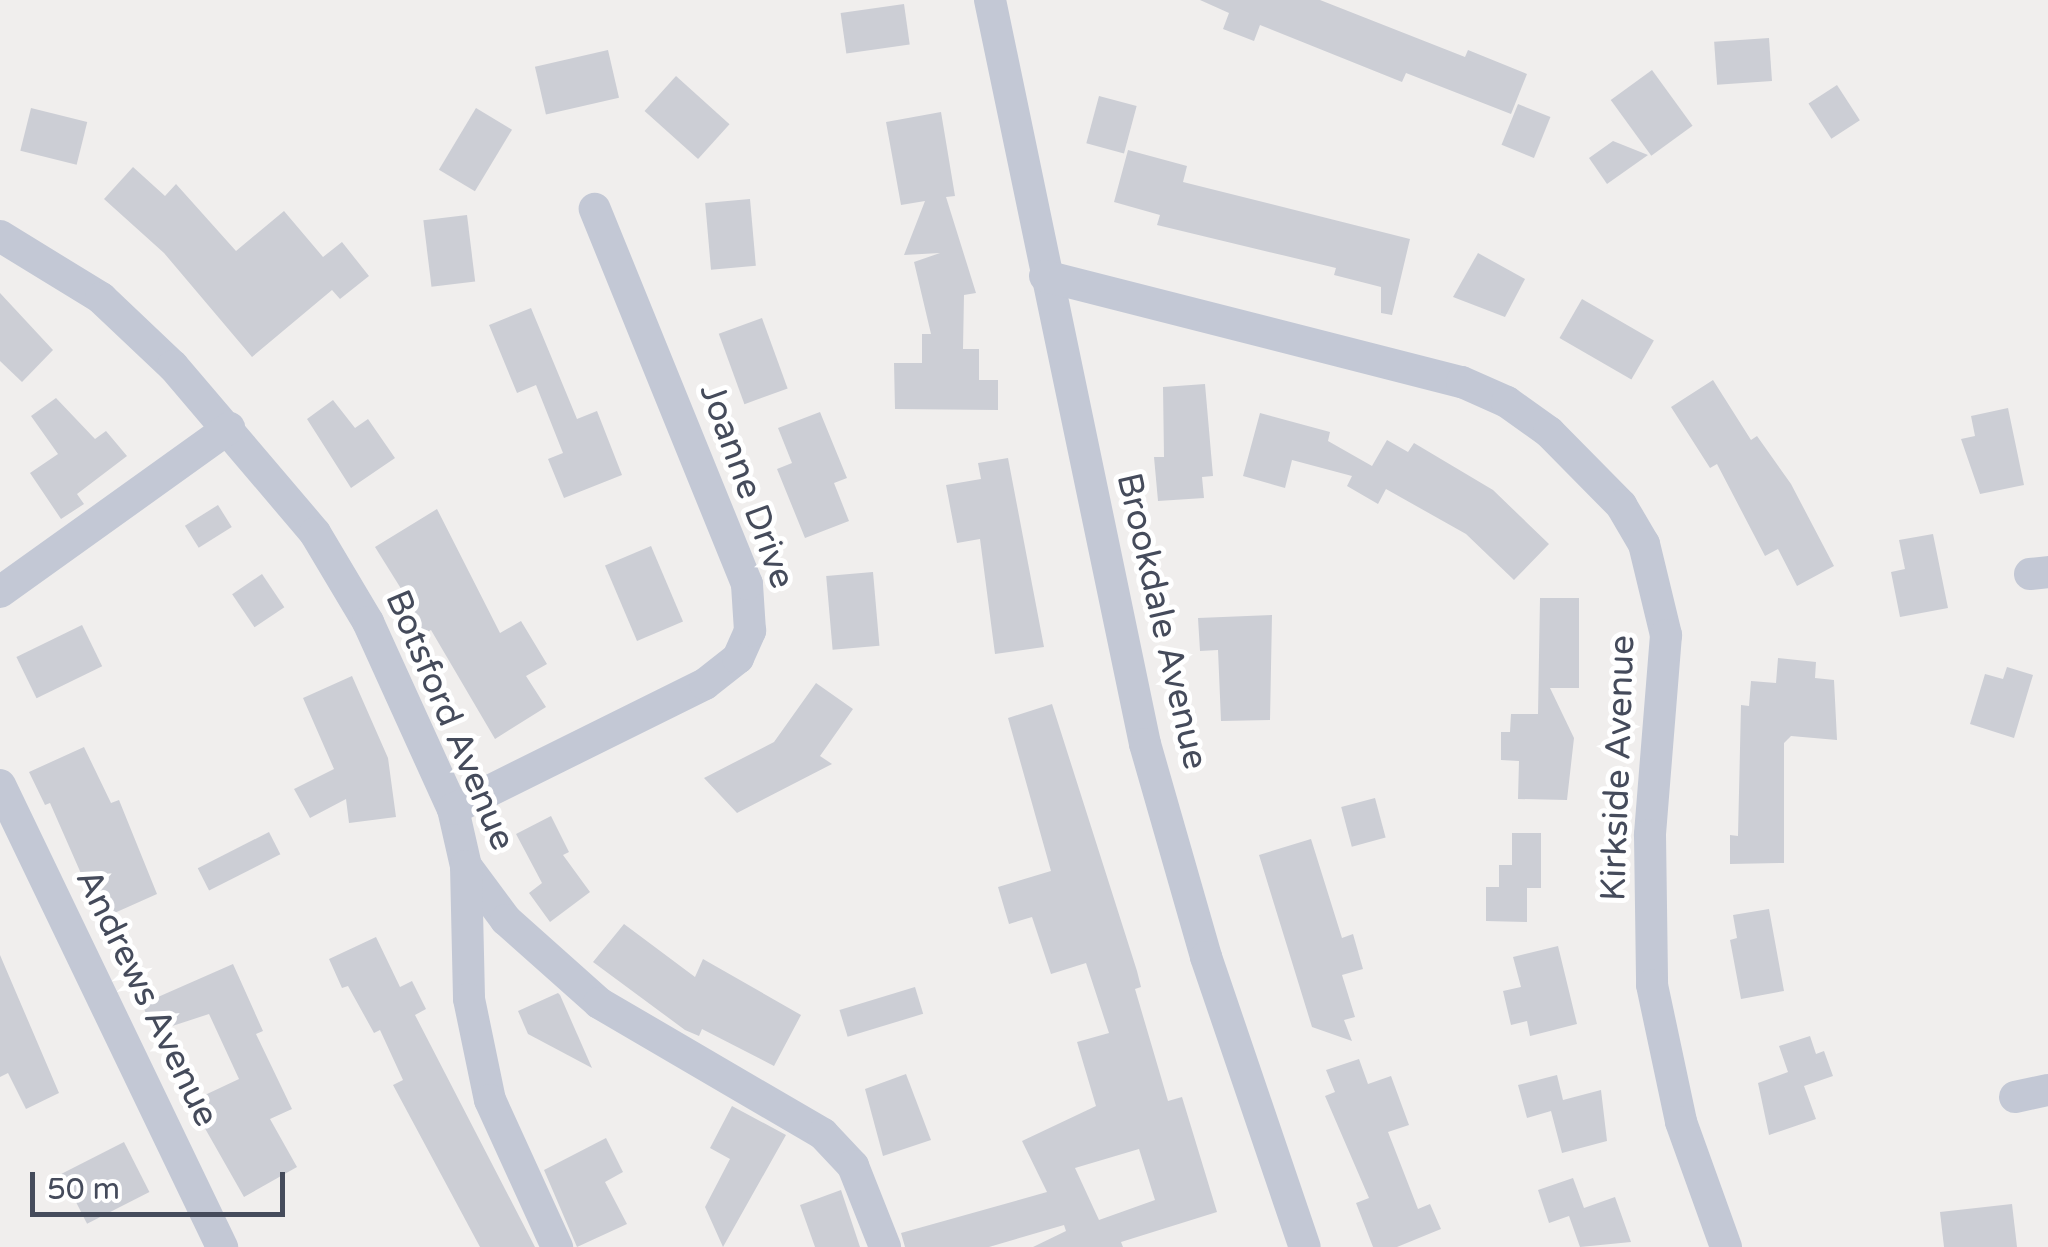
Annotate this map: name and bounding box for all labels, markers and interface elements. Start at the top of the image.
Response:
street label: Joanne Drive [690,378,804,594]
street label: Brookdale Avenue [1107,469,1217,773]
street label: Botsford Avenue [376,584,524,856]
street label: Kirkside Avenue [1592,634,1644,902]
street label: Andrews Avenue [67,863,227,1133]
scale bar [35,1152,290,1214]
text: 50 m [47,1171,120,1208]

